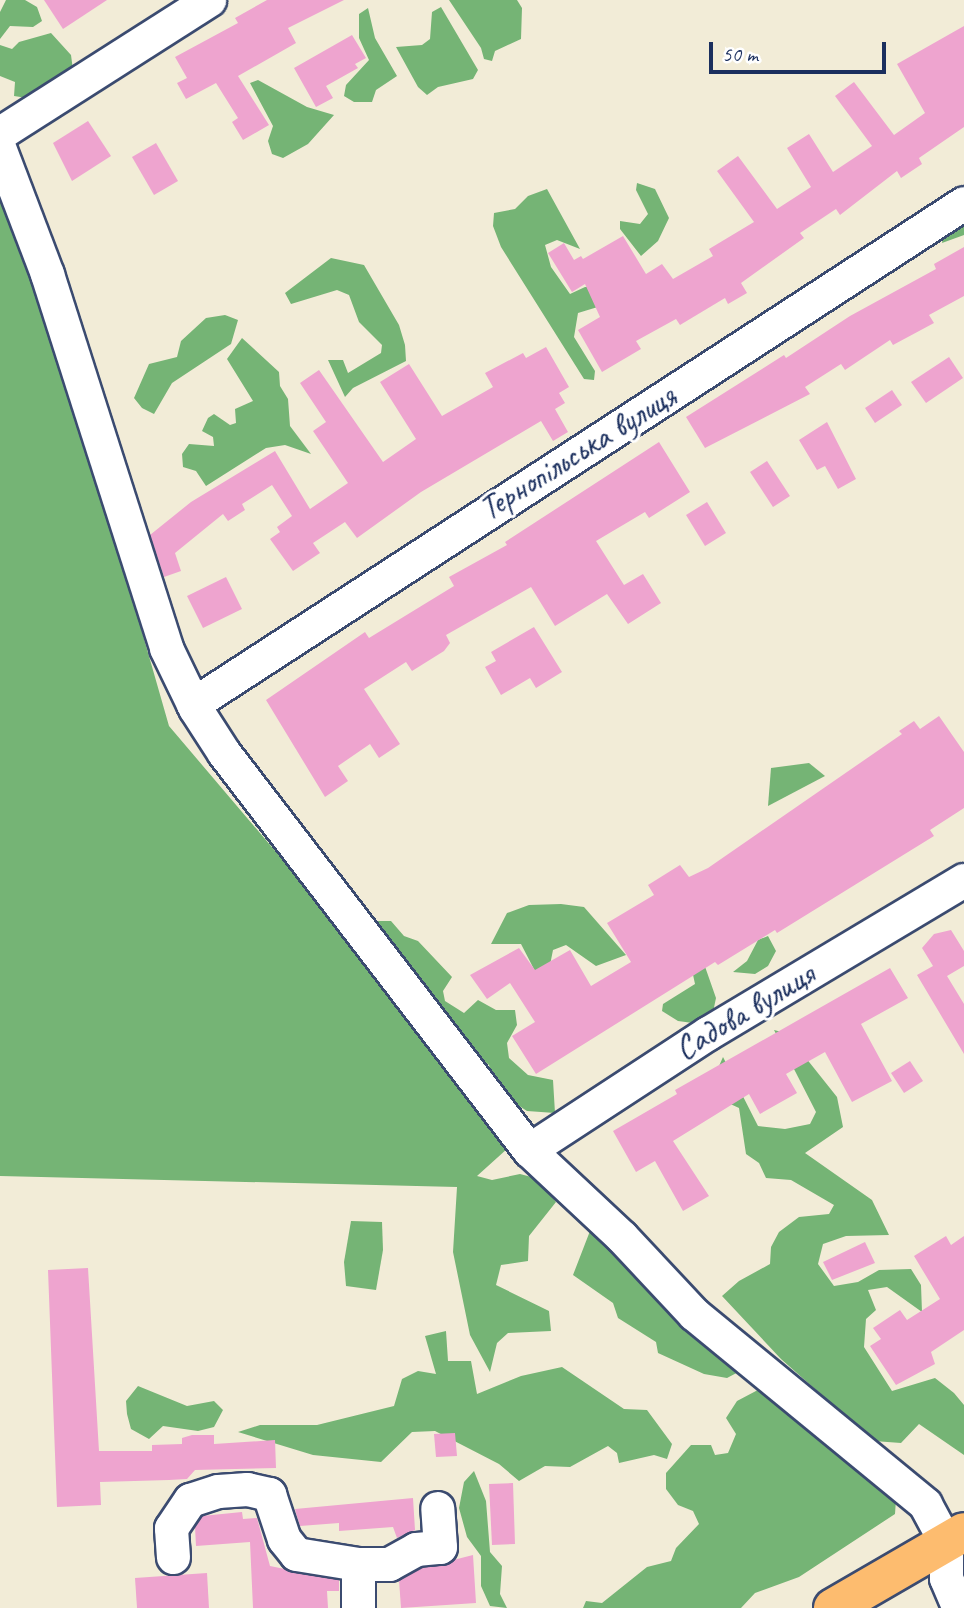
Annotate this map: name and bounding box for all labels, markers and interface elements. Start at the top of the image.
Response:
scale bar [712,28,889,72]
text: 50 m [722,41,758,67]
street label: Тернопільська вулиця [472,377,684,529]
street label: Садова вулиця [669,955,821,1069]

